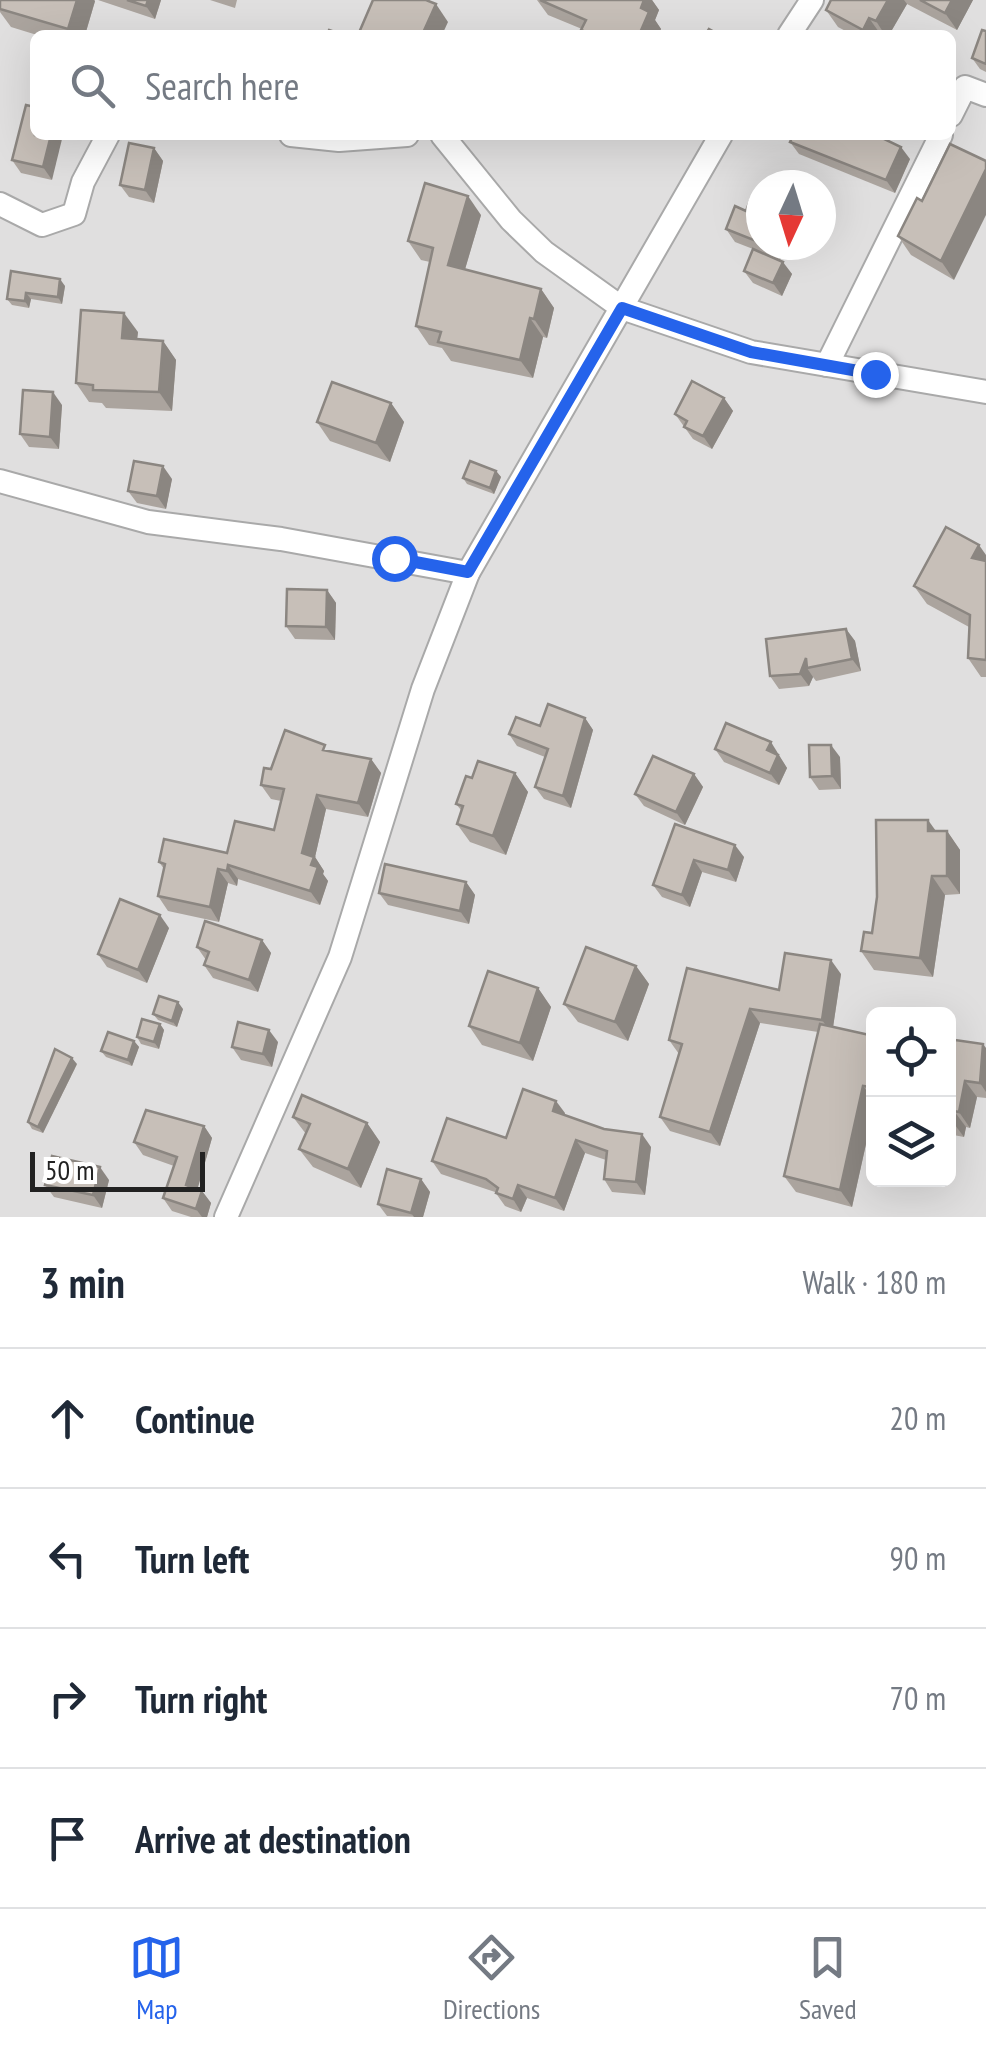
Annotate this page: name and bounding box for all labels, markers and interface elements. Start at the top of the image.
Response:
search box [30,30,956,140]
icon: search [65,58,120,113]
text: Search here [145,61,299,110]
north arrow [746,170,836,260]
route end [853,352,899,398]
route start [372,536,418,582]
map controls [866,1007,956,1187]
button: locate [866,1007,956,1097]
button: layers [866,1097,956,1187]
scale bar [30,1147,205,1192]
text: 50 m [45,1151,94,1188]
text: 3 min [40,1255,125,1310]
text: Walk · 180 m [802,1261,946,1303]
icon: ahead [40,1391,95,1446]
text: Continue [135,1394,255,1443]
text: 20 m [890,1397,946,1439]
icon: left [40,1531,95,1586]
text: Turn left [135,1534,249,1583]
text: 90 m [890,1537,946,1579]
icon: right [40,1671,95,1726]
text: Turn right [135,1674,267,1723]
text: 70 m [890,1677,946,1719]
icon: arrive [40,1811,95,1866]
text: Arrive at destination [135,1814,411,1863]
tab: Map [129,1930,184,2027]
tab: Directions [443,1930,540,2027]
tab: Saved [799,1930,857,2027]

